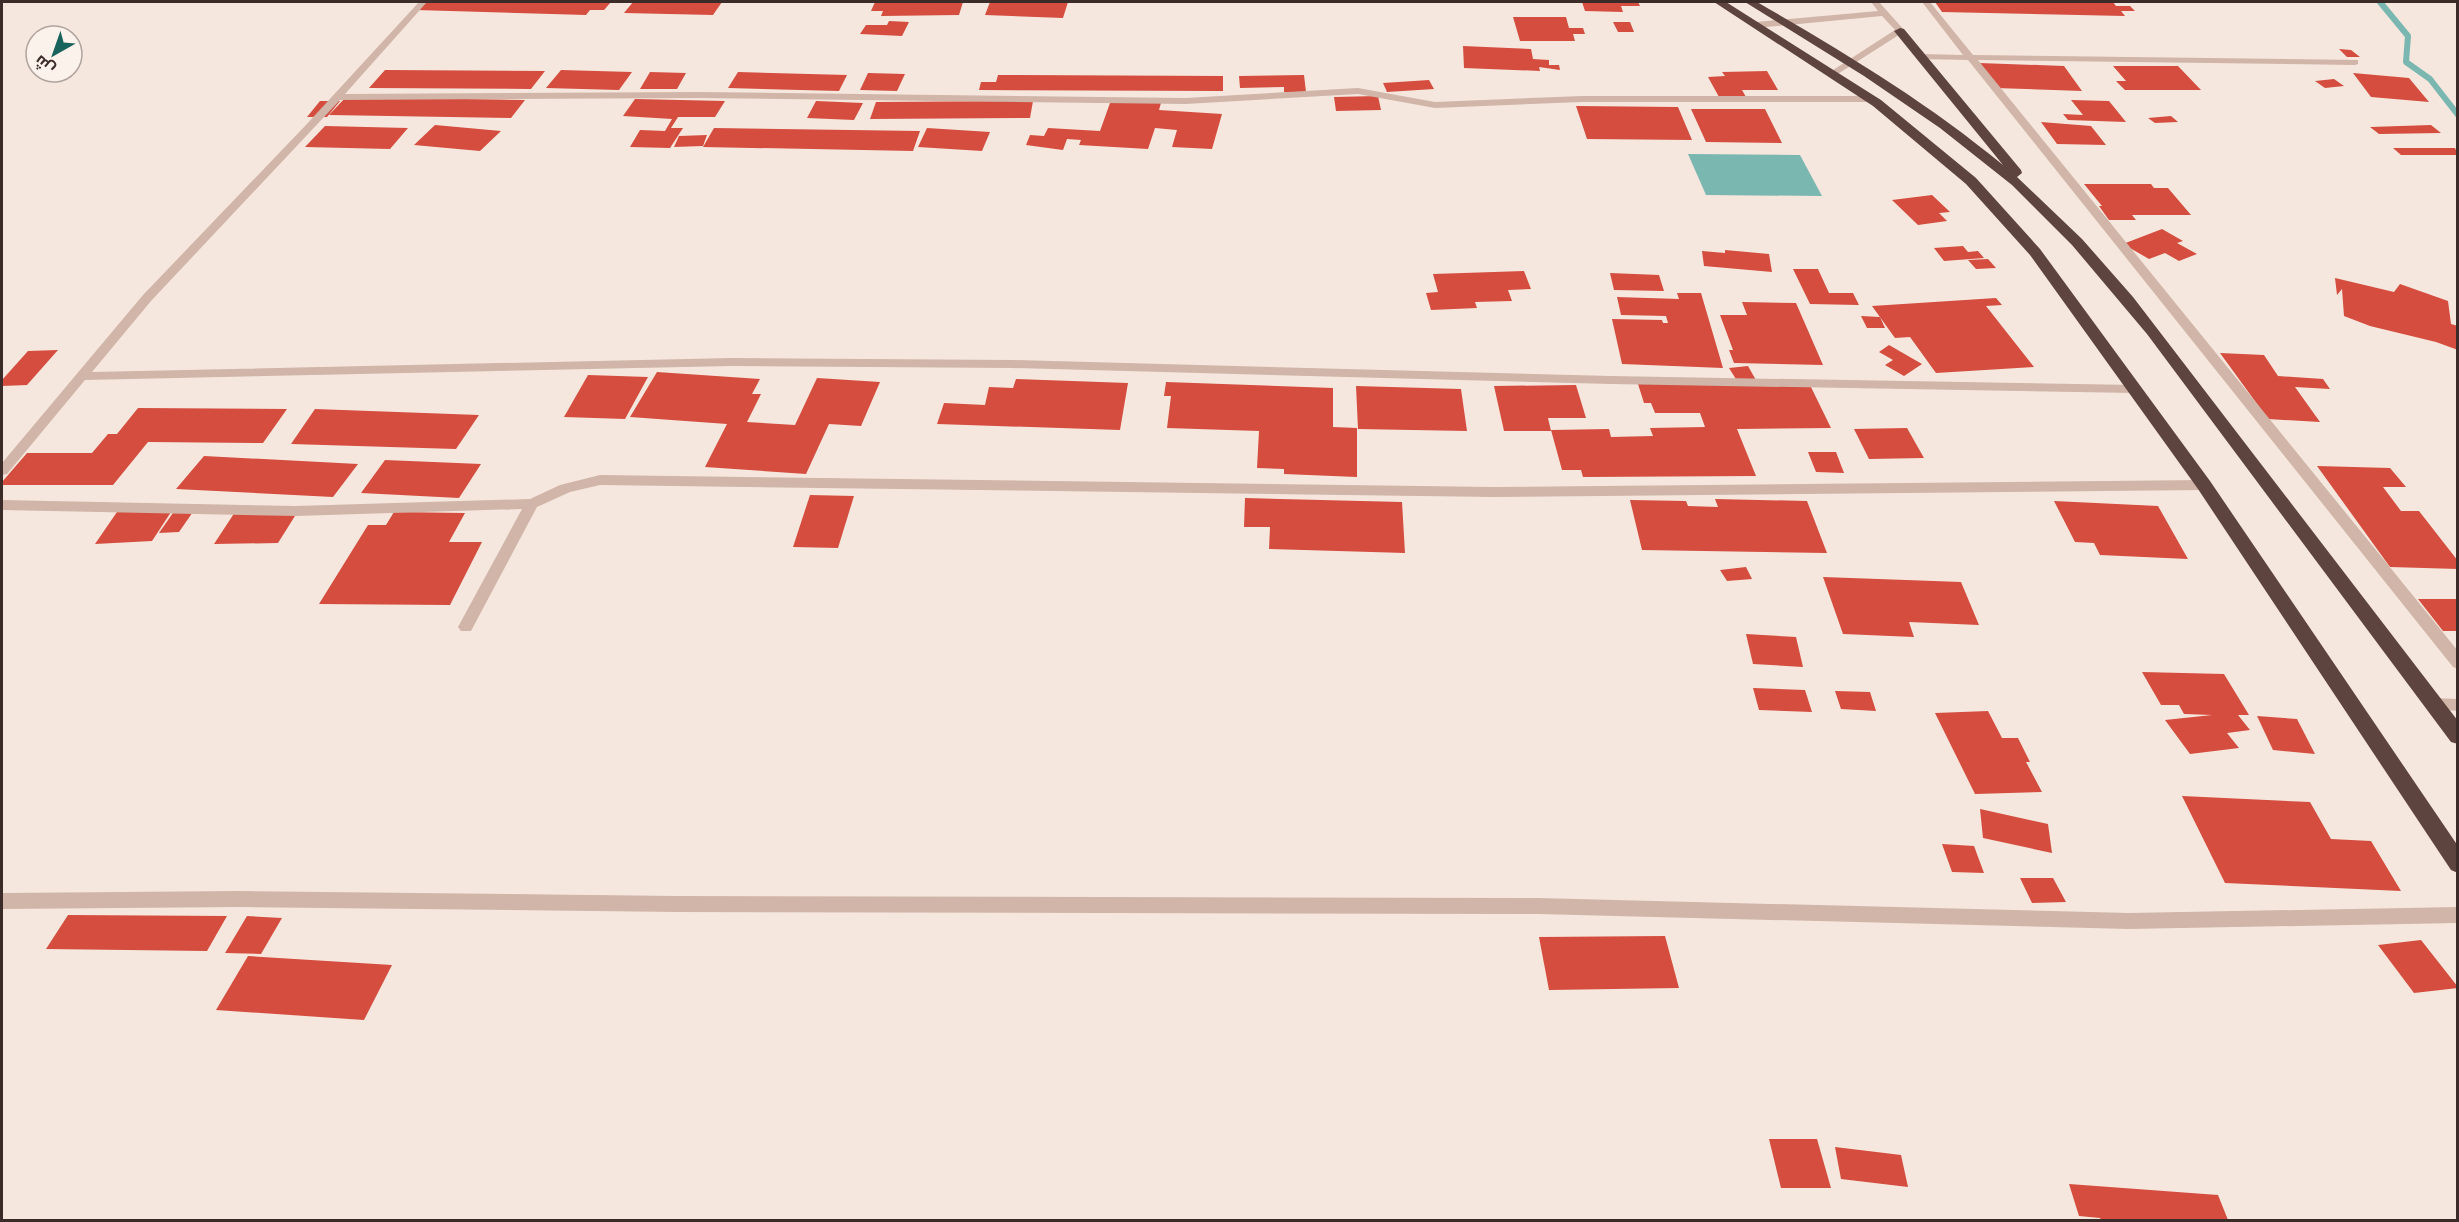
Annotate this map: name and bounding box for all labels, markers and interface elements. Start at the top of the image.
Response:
north arrow [24,24,84,84]
text: ش [31,51,59,79]

